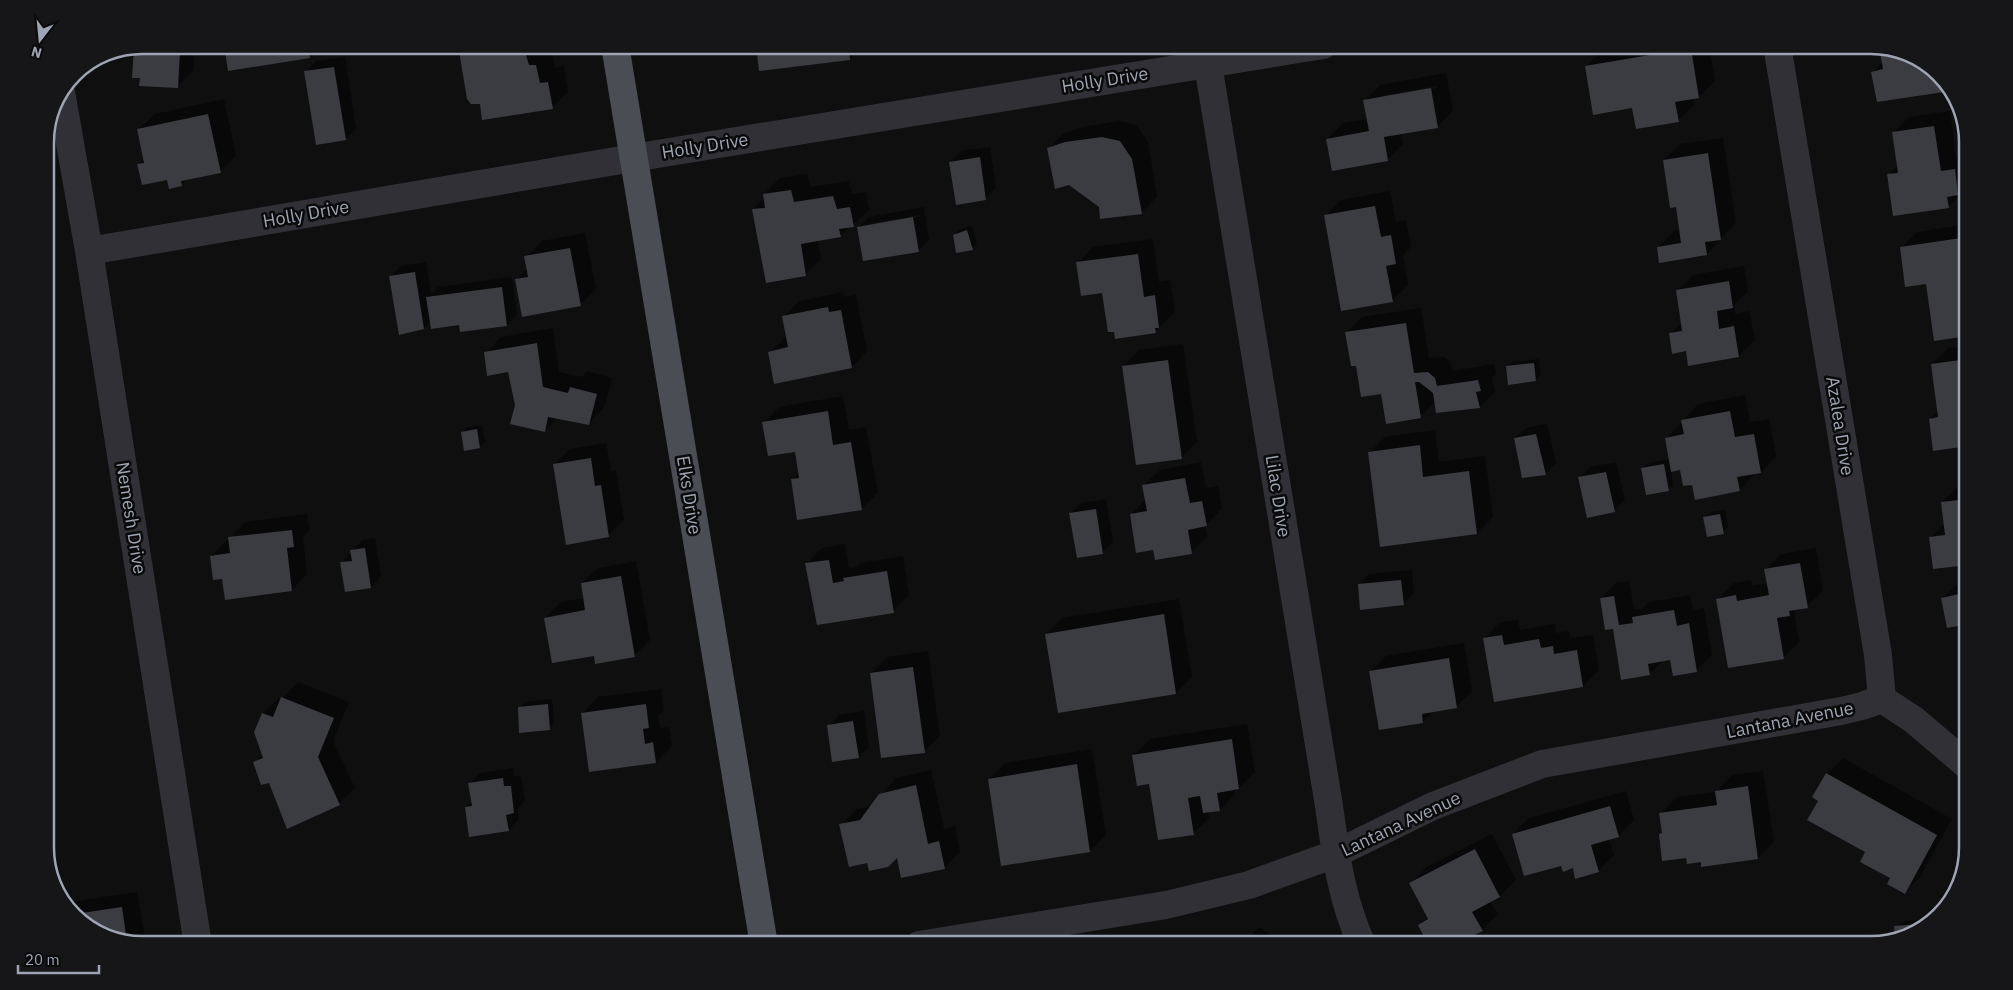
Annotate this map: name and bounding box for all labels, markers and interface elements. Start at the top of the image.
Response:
north arrow [15,15,65,65]
text: N [29,42,44,63]
street label: Holly Drive [1060,61,1150,98]
street label: Holly Drive [660,127,750,164]
street label: Holly Drive [261,195,351,232]
street label: Azalea Drive [1821,375,1860,477]
street label: Lilac Drive [1261,453,1296,539]
street label: Elks Drive [672,454,707,536]
street label: Nemesh Drive [111,460,152,576]
street label: Lantana Avenue [1724,696,1856,743]
street label: Lantana Avenue [1337,786,1464,861]
scale bar [18,942,99,974]
text: 20 m [25,950,60,969]

